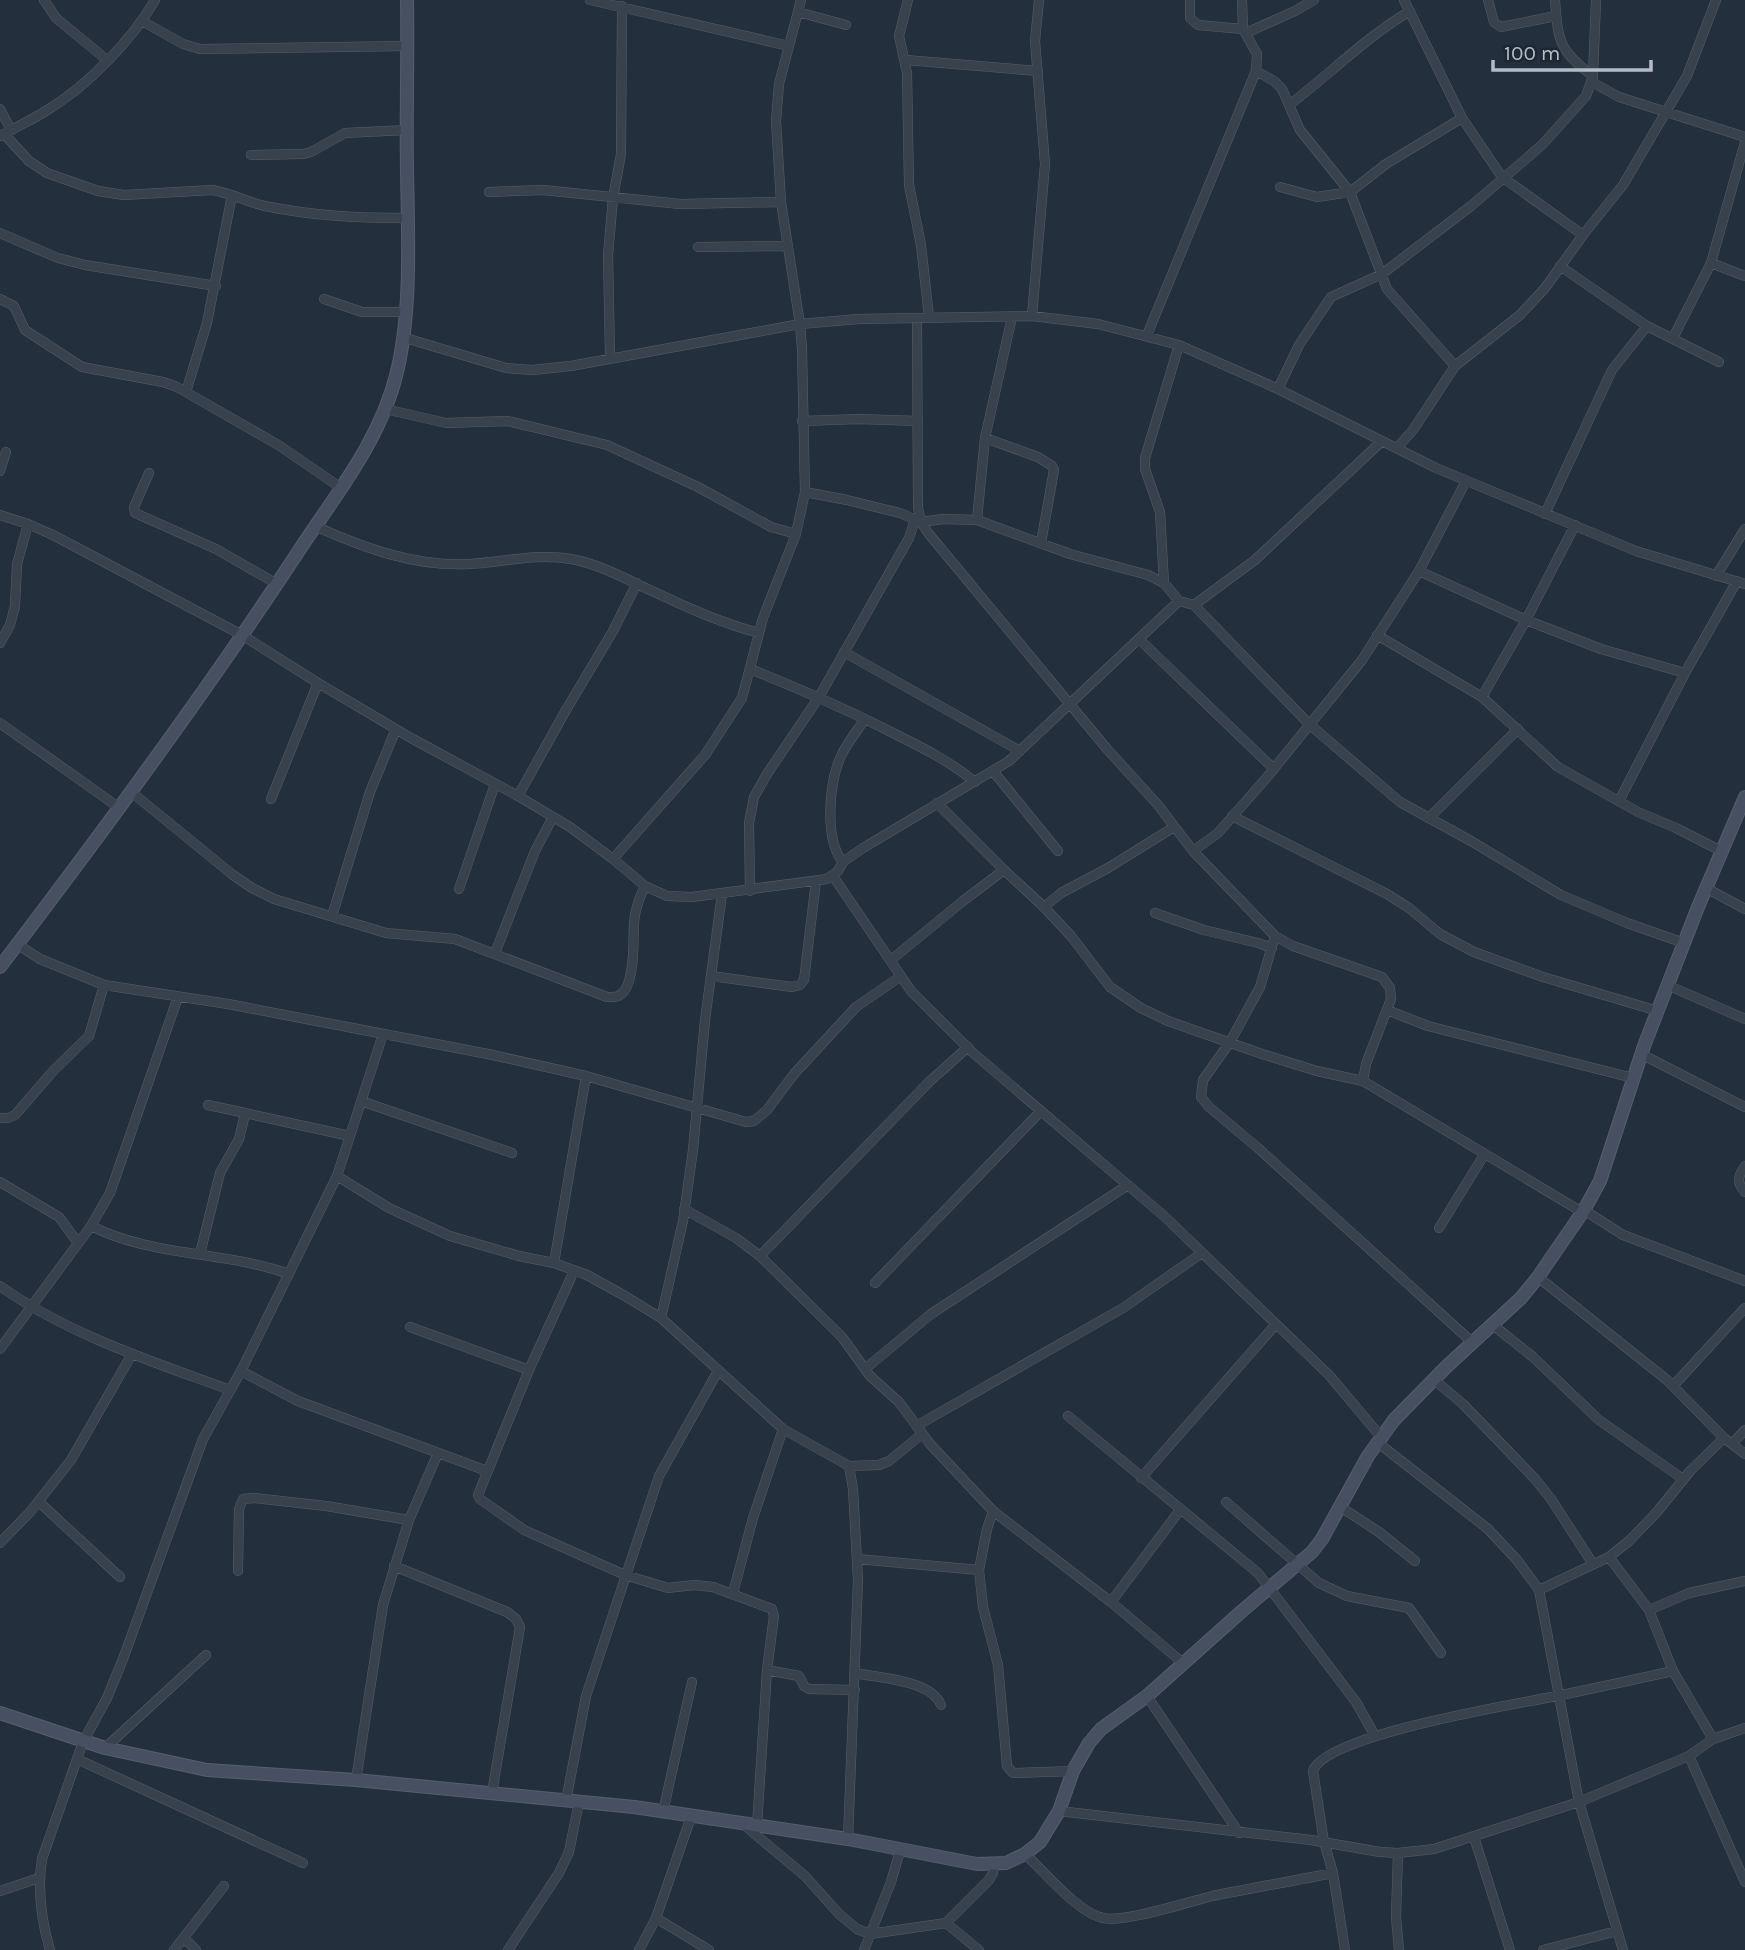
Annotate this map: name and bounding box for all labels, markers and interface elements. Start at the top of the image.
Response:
scale bar [1493,28,1650,72]
text: 100 m [1504,41,1561,65]

